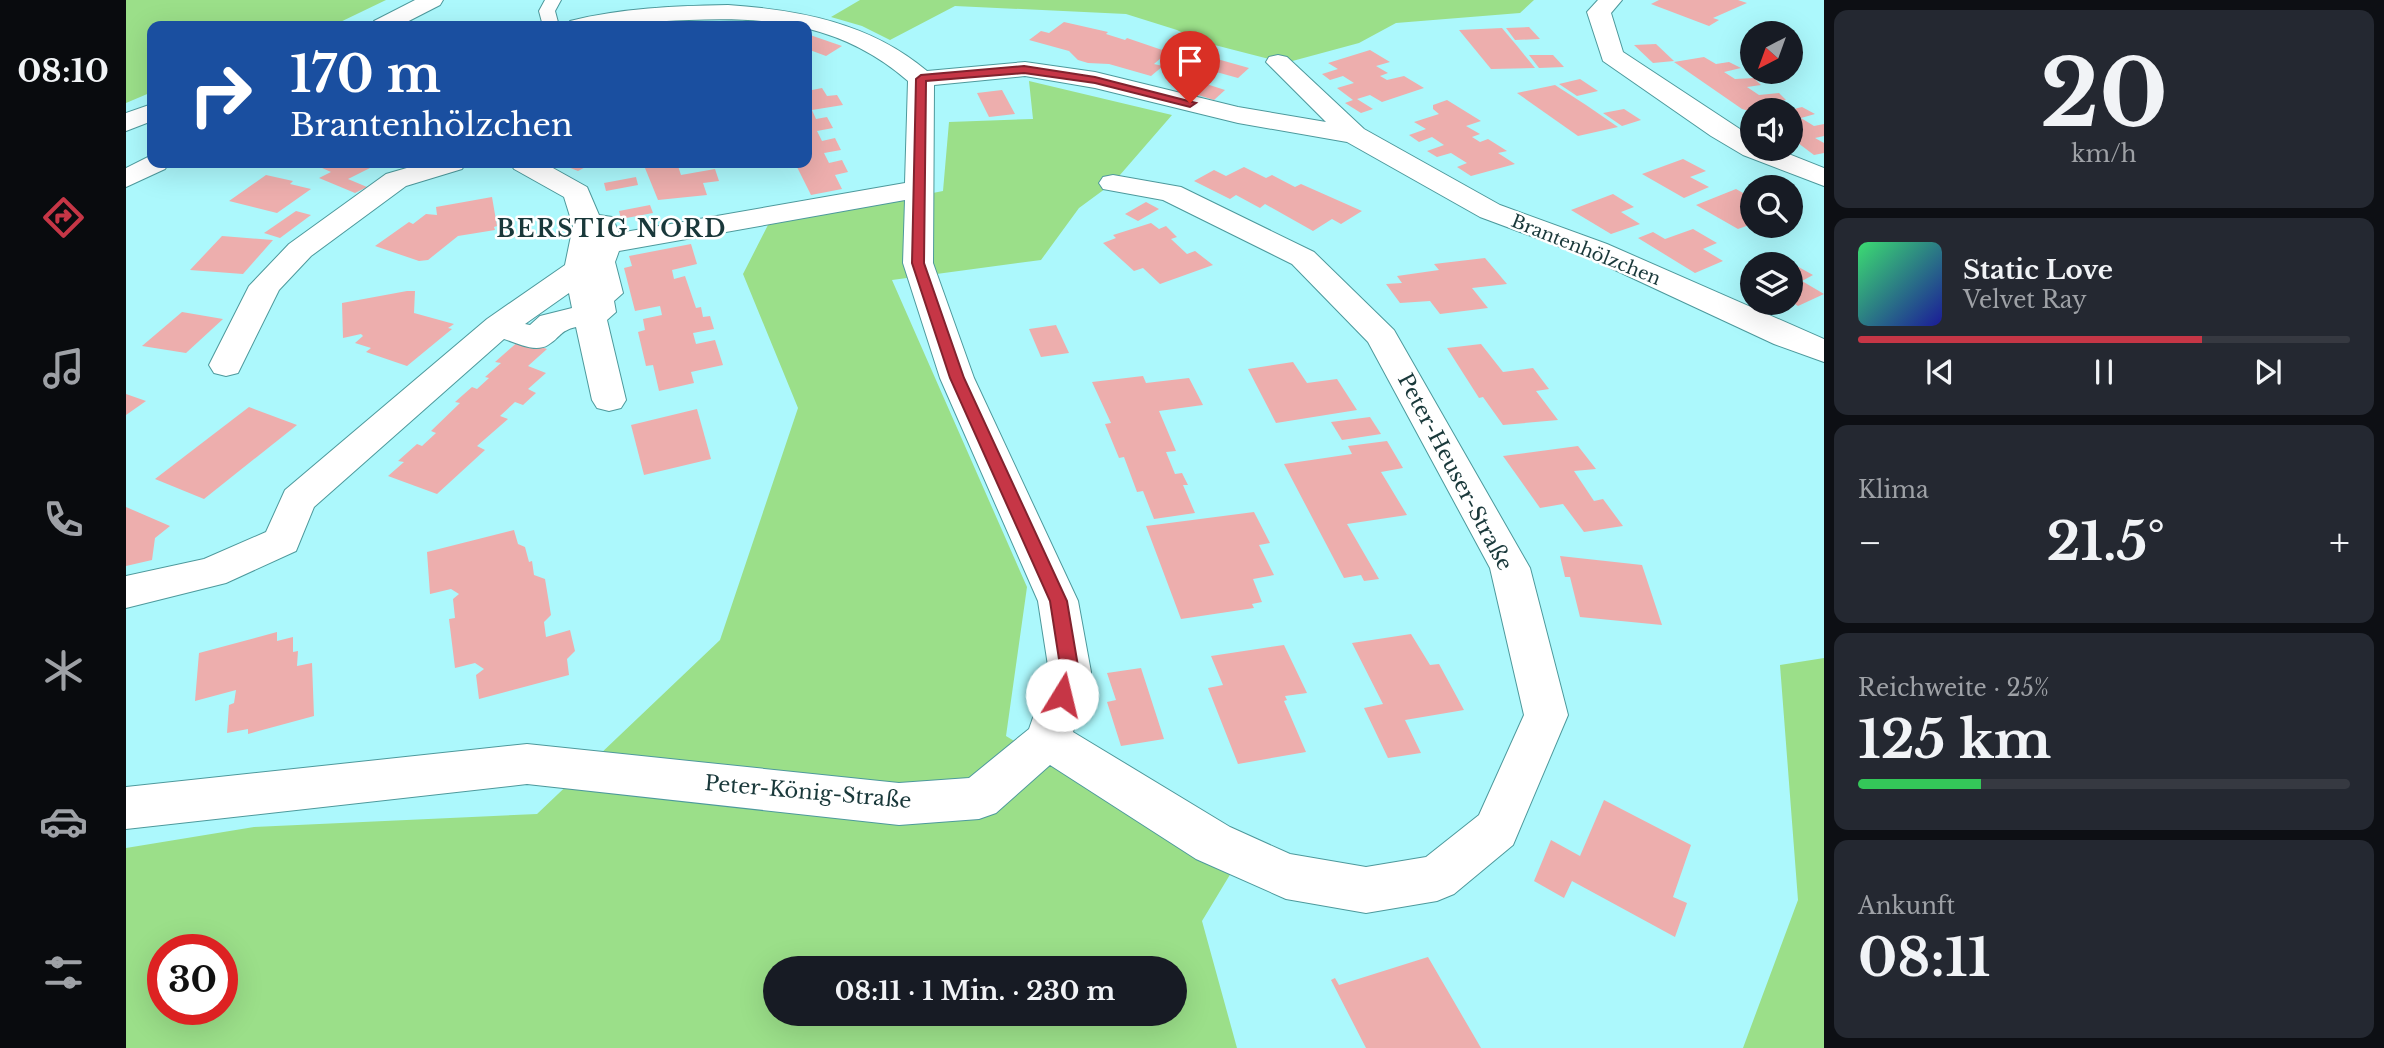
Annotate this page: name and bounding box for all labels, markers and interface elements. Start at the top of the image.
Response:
north arrow [1740,21,1802,84]
map controls [1740,21,1803,315]
pin [1160,31,1220,103]
text: 20 [2040,38,2168,151]
icon: arrive [1171,42,1209,80]
text: 170 m [290,44,441,105]
icon: right [175,49,266,140]
text: 08:10 [17,51,109,91]
button: sound [1740,98,1803,161]
text: Brantenhölzchen [290,105,573,145]
text: km/h [2071,140,2137,168]
button: search [1740,175,1803,238]
icon: directions [39,193,88,242]
street label: Brantenhölzchen [1508,210,1664,290]
district label: BERSTIG NORD [497,215,727,243]
button: layers [1740,252,1803,315]
text: Static Love [1963,254,2113,286]
text: Velvet Ray [1963,286,2087,314]
icon: music [39,344,88,393]
icon: previous [1921,353,1959,391]
icon: pause [2085,353,2123,391]
icon: next [2249,353,2287,391]
street label: Peter-Heuser-Straße [1392,369,1518,575]
text: Klima [1858,476,1929,504]
icon: phone [39,495,88,544]
text: 21.5° [2046,510,2165,574]
text: − [1858,519,1882,566]
text: + [2329,519,2350,566]
icon: climate [39,646,88,695]
position arrow [1025,658,1099,732]
text: Reichweite · 25% [1858,674,2049,702]
text: 125 km [1858,708,2051,772]
street label: Peter-König-Straße [704,770,912,814]
icon: car [39,797,88,846]
text: Ankunft [1858,892,1955,920]
text: 08:11 [1858,926,1990,990]
speed limit sign: 30 [147,934,238,1025]
icon: filters [39,948,88,997]
text: 08:11 · 1 Min. · 230 m [835,975,1115,1007]

